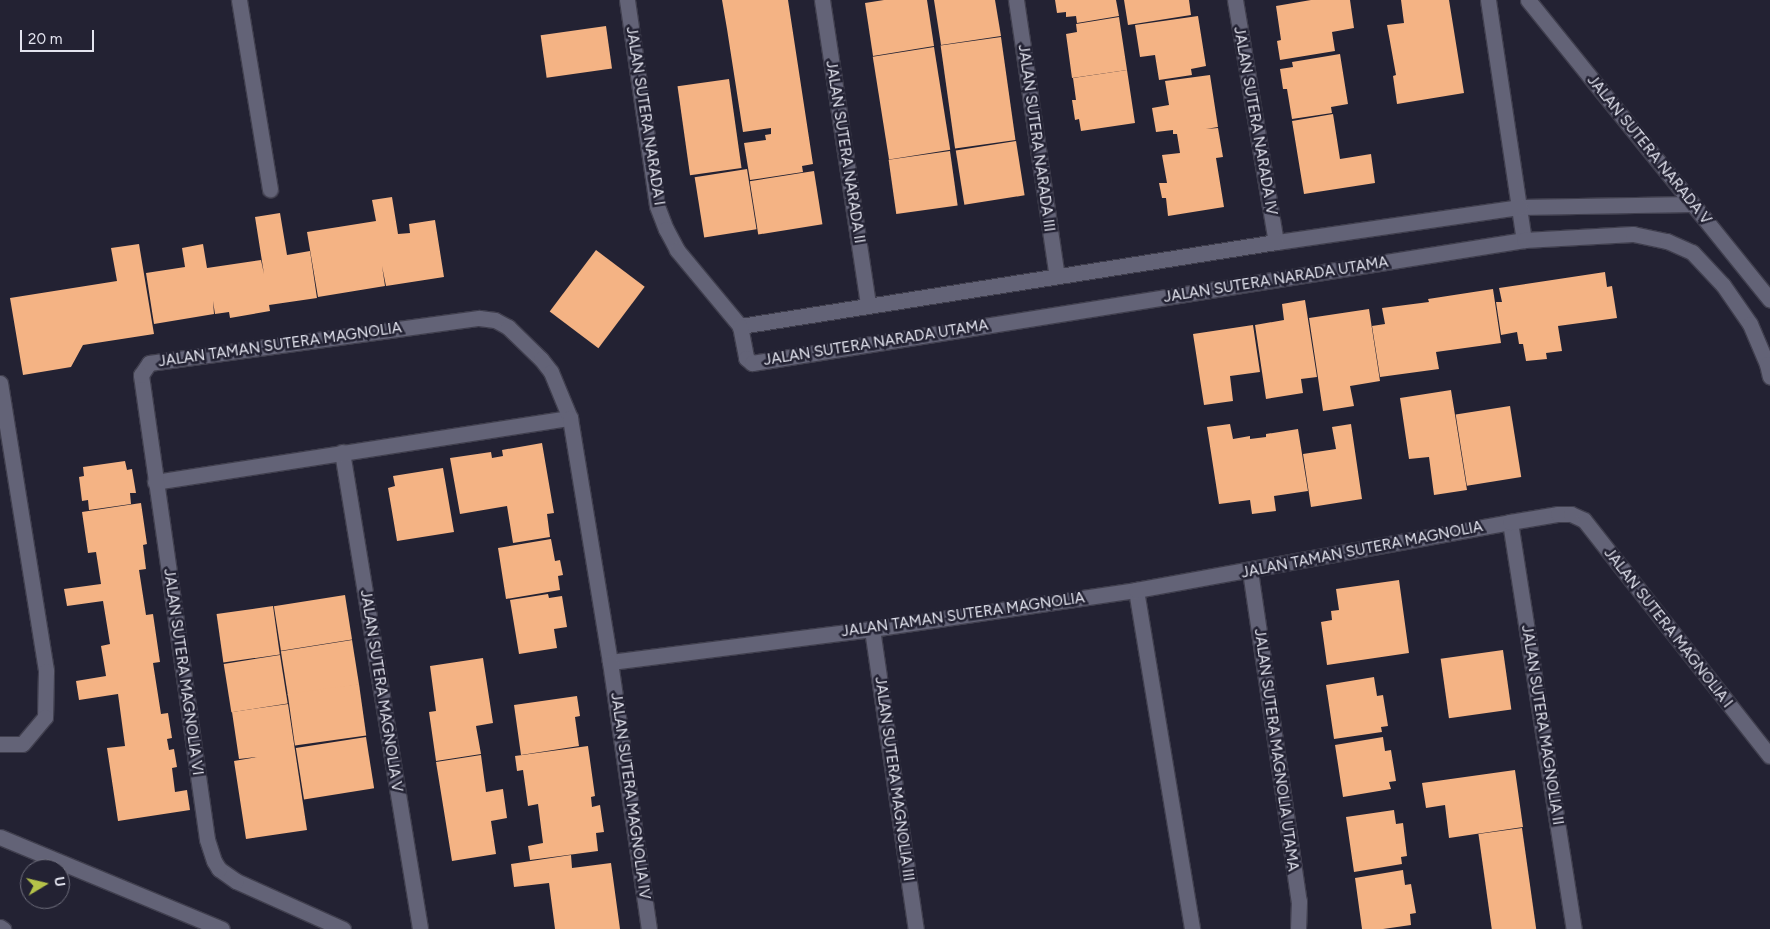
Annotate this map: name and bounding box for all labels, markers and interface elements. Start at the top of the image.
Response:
scale bar [22,20,96,52]
street label: JALAN SUTERA NARADA I [622,25,668,207]
street label: JALAN SUTERA NARADA IV [1230,25,1280,217]
text: 20 m [28,30,62,48]
street label: JALAN SUTERA NARADA III [1014,43,1058,233]
street label: JALAN SUTERA NARADA II [822,59,868,245]
street label: JALAN SUTERA NARADA V [1583,72,1715,228]
street label: JALAN SUTERA NARADA UTAMA [1162,253,1390,307]
street label: JALAN SUTERA NARADA UTAMA [762,316,990,370]
street label: JALAN TAMAN SUTERA MAGNOLIA [157,319,403,371]
street label: JALAN TAMAN SUTERA MAGNOLIA [1240,518,1484,582]
street label: JALAN SUTERA MAGNOLIA I [1600,544,1736,712]
street label: JALAN SUTERA MAGNOLIA VI [160,567,206,777]
street label: JALAN SUTERA MAGNOLIA V [356,589,406,793]
street label: JALAN TAMAN SUTERA MAGNOLIA [840,589,1086,641]
street label: JALAN SUTERA MAGNOLIA II [1517,624,1567,826]
street label: JALAN SUTERA MAGNOLIA UTAMA [1250,628,1302,872]
street label: JALAN SUTERA MAGNOLIA III [871,676,917,882]
street label: JALAN SUTERA MAGNOLIA IV [607,691,653,901]
north arrow [20,859,70,909]
text: U [50,876,68,888]

